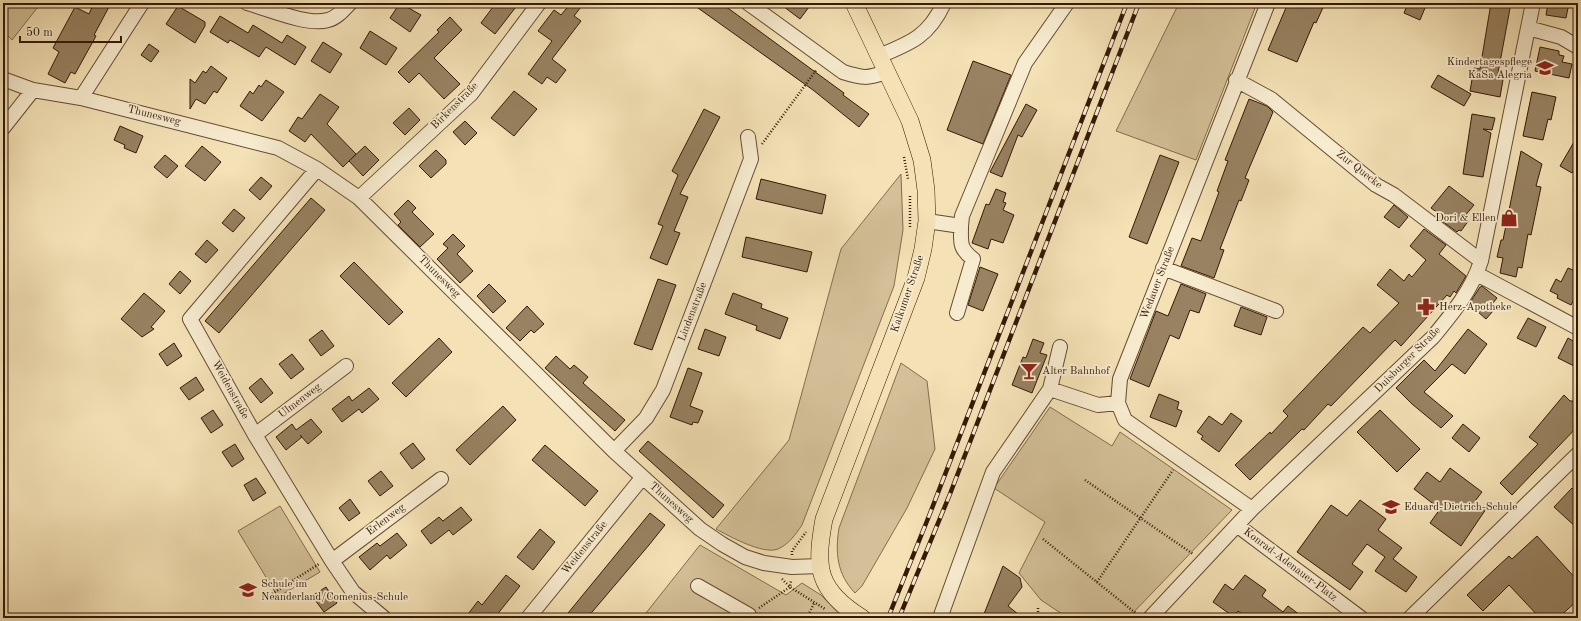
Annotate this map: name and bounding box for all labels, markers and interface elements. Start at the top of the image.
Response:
scale bar [20,18,121,44]
text: 50 m [26,26,53,39]
place label: Kindertagespflege KaSa Alegria [1447,57,1533,81]
school or university icon: Kindertagespflege KaSa Alegria [1535,58,1555,78]
street label: Birkenstraße [429,80,481,132]
street label: Thunesweg [126,104,182,128]
street label: Zur Quecke [1334,149,1384,191]
shop icon: Dori & Ellen [1499,208,1519,228]
place label: Dori & Ellen [1435,213,1496,224]
street label: Wedauer Straße [1139,245,1177,321]
street label: Thunesweg [416,254,462,300]
street label: Kalkumer Straße [890,254,926,334]
street label: Lindenstraße [677,281,709,343]
pharmacy icon: Herz-Apotheke [1416,297,1436,317]
place label: Herz-Apotheke [1439,302,1511,313]
street label: Duisburger Straße [1373,325,1443,395]
street label: Weidenstraße [209,359,251,421]
bar icon: Alter Bahnhof [1019,361,1039,381]
place label: Alter Bahnhof [1042,366,1110,377]
street label: Ulmenweg [277,381,323,421]
street label: Thunesweg [647,481,695,525]
school or university icon: Eduard-Dietrich-Schule [1381,497,1401,517]
street label: Erlenweg [365,502,407,538]
place label: Eduard-Dietrich-Schule [1404,502,1517,513]
street label: Weidenstraße [560,519,610,577]
street label: Konrad-Adenauer-Platz [1241,526,1339,604]
place label: Schule im Neanderland/Comenius-Schule [261,579,408,603]
school or university icon: Schule im Neanderland/Comenius-Schule [238,580,258,600]

